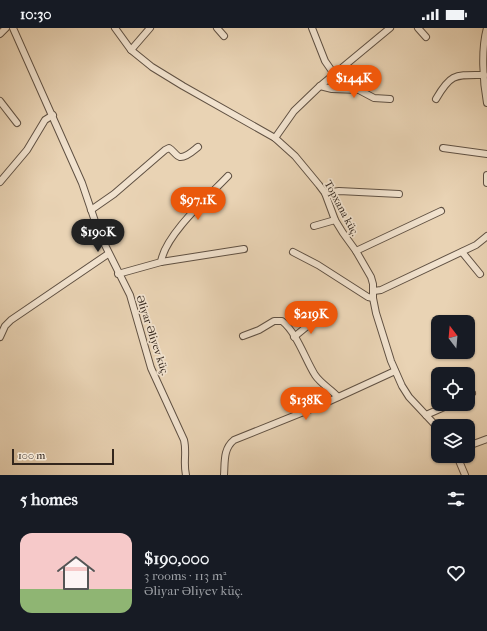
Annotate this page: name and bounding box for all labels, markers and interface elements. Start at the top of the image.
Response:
text: 10:30 [20,5,52,23]
pin: $144K [326,65,382,99]
text: $144K [336,70,372,85]
street label: Topxana küç. [321,178,362,238]
pin: $97.1K [165,187,231,221]
text: $97.1K [180,192,216,207]
pin: $190K [70,219,126,253]
text: $190K [80,224,116,239]
street label: Əliyar Əliyev küç. [133,293,172,377]
pin: $219K [283,301,339,335]
text: $219K [294,306,328,321]
north arrow [431,315,475,359]
map controls [431,315,475,463]
button: locate [431,367,475,411]
pin: $138K [278,387,334,421]
text: $138K [289,392,323,407]
button: layers [431,419,475,463]
scale bar [12,447,114,466]
text: 100 m [18,449,46,462]
icon: filters [445,488,467,510]
text: 5 homes [20,489,78,509]
text: $190,000 [144,548,209,568]
icon: home [52,549,100,597]
icon: heart [445,562,467,584]
text: 3 rooms · 113 m² [144,568,226,583]
text: Əliyar Əliyev küç. [144,583,243,598]

